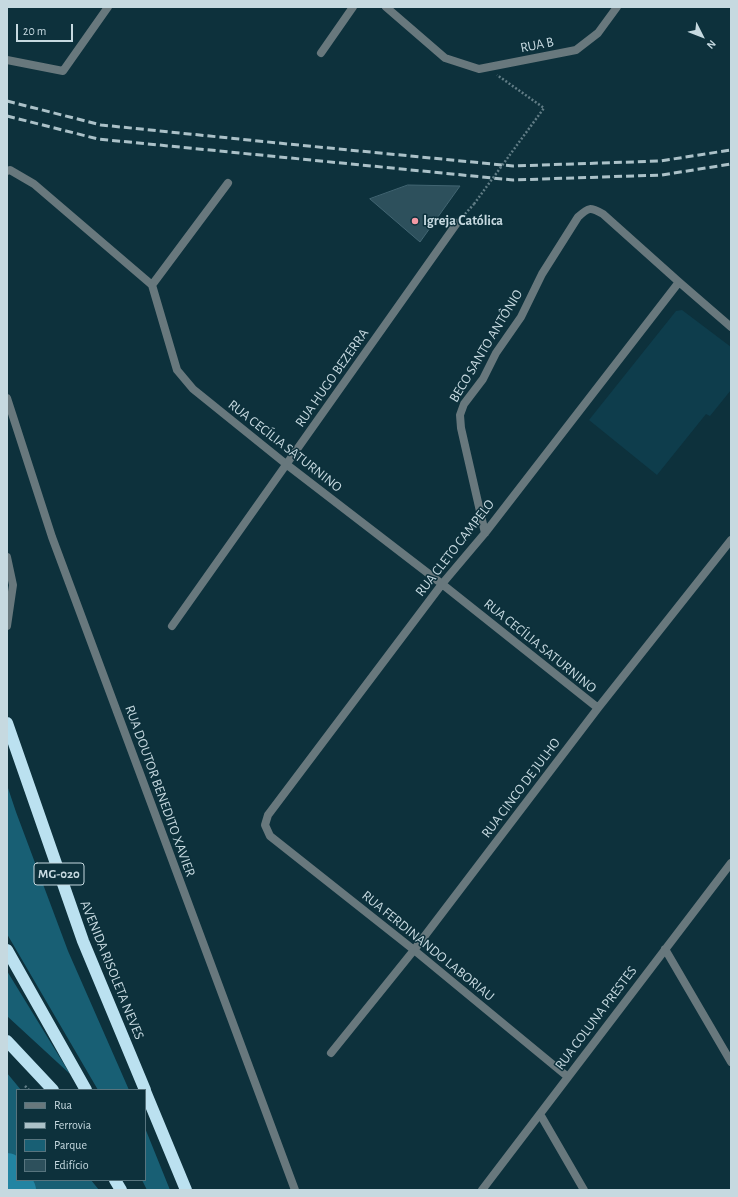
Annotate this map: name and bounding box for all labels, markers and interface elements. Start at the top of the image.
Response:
scale bar [18,16,75,42]
north arrow [682,16,722,56]
text: 20 m [23,25,46,37]
street label: RUA B [519,34,555,56]
text: N [705,38,718,51]
place label: Igreja Católica [423,213,503,229]
marker: Igreja Católica [410,216,420,226]
street label: BECO SANTO ANTÔNIO [446,287,526,405]
street label: RUA HUGO BEZERRA [292,326,372,430]
street label: RUA CECÍLIA SATURNINO [225,396,345,496]
street label: RUA CLETO CAMPELO [412,496,498,600]
street label: RUA CECÍLIA SATURNINO [480,595,600,697]
street label: RUA DOUTOR BENEDITO XAVIER [121,703,199,879]
street label: RUA CINCO DE JULHO [478,735,564,841]
road number: MG-020 [34,863,84,885]
street label: RUA FERDINANDO LABORIAU [358,887,498,1005]
street label: AVENIDA RISOLETA NEVES [76,898,148,1042]
street label: RUA COLUNA PRESTES [552,963,640,1073]
legend [16,1089,146,1181]
text: Rua [54,1099,72,1111]
text: Ferrovia [54,1119,91,1131]
text: Parque [54,1139,87,1151]
text: Edifício [54,1159,89,1171]

